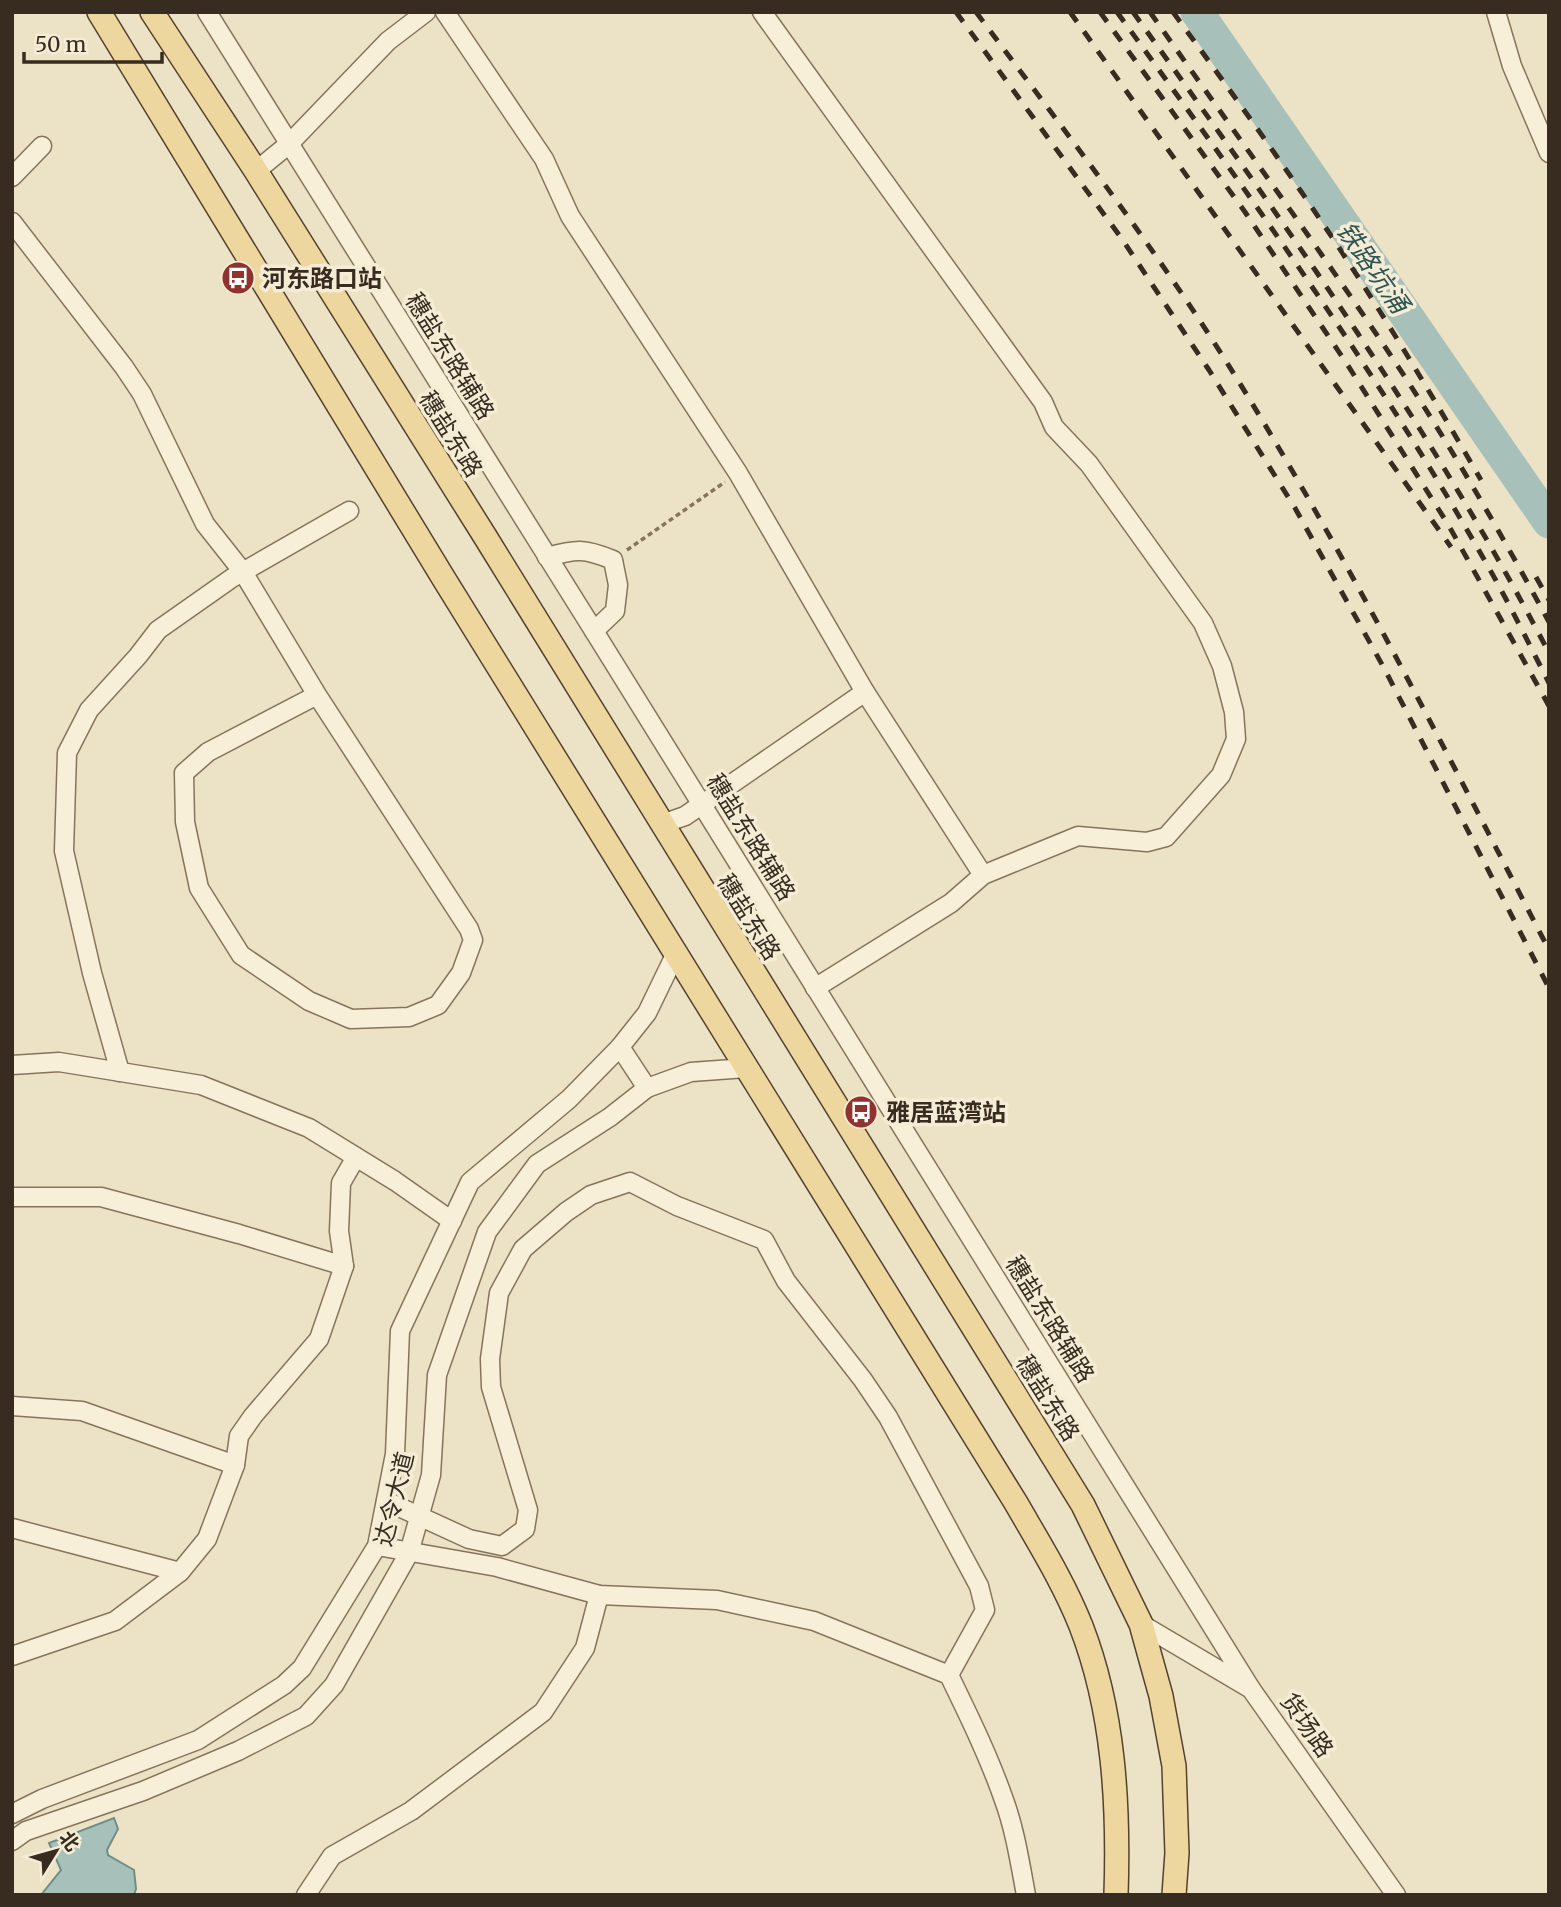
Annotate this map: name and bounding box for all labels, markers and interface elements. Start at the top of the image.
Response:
scale bar [24,21,163,65]
text: 50 m [35,31,86,58]
water label: 铁路坑涌 [1330,215,1418,322]
bus stop icon: 河东路口站 [219,259,257,297]
place label: 河东路口站 [262,263,382,294]
street label: 穗盐东路辅路 [399,287,501,425]
street label: 穗盐东路 [412,385,490,483]
street label: 穗盐东路辅路 [700,768,802,906]
street label: 穗盐东路 [710,868,788,966]
bus stop icon: 雅居蓝湾站 [842,1093,880,1131]
place label: 雅居蓝湾站 [886,1097,1006,1128]
street label: 穗盐东路辅路 [999,1250,1101,1388]
street label: 穗盐东路 [1009,1349,1087,1447]
street label: 达令大道 [367,1449,421,1549]
street label: 货场路 [1274,1687,1340,1763]
north arrow [21,1816,91,1886]
text: 北 [54,1826,85,1856]

